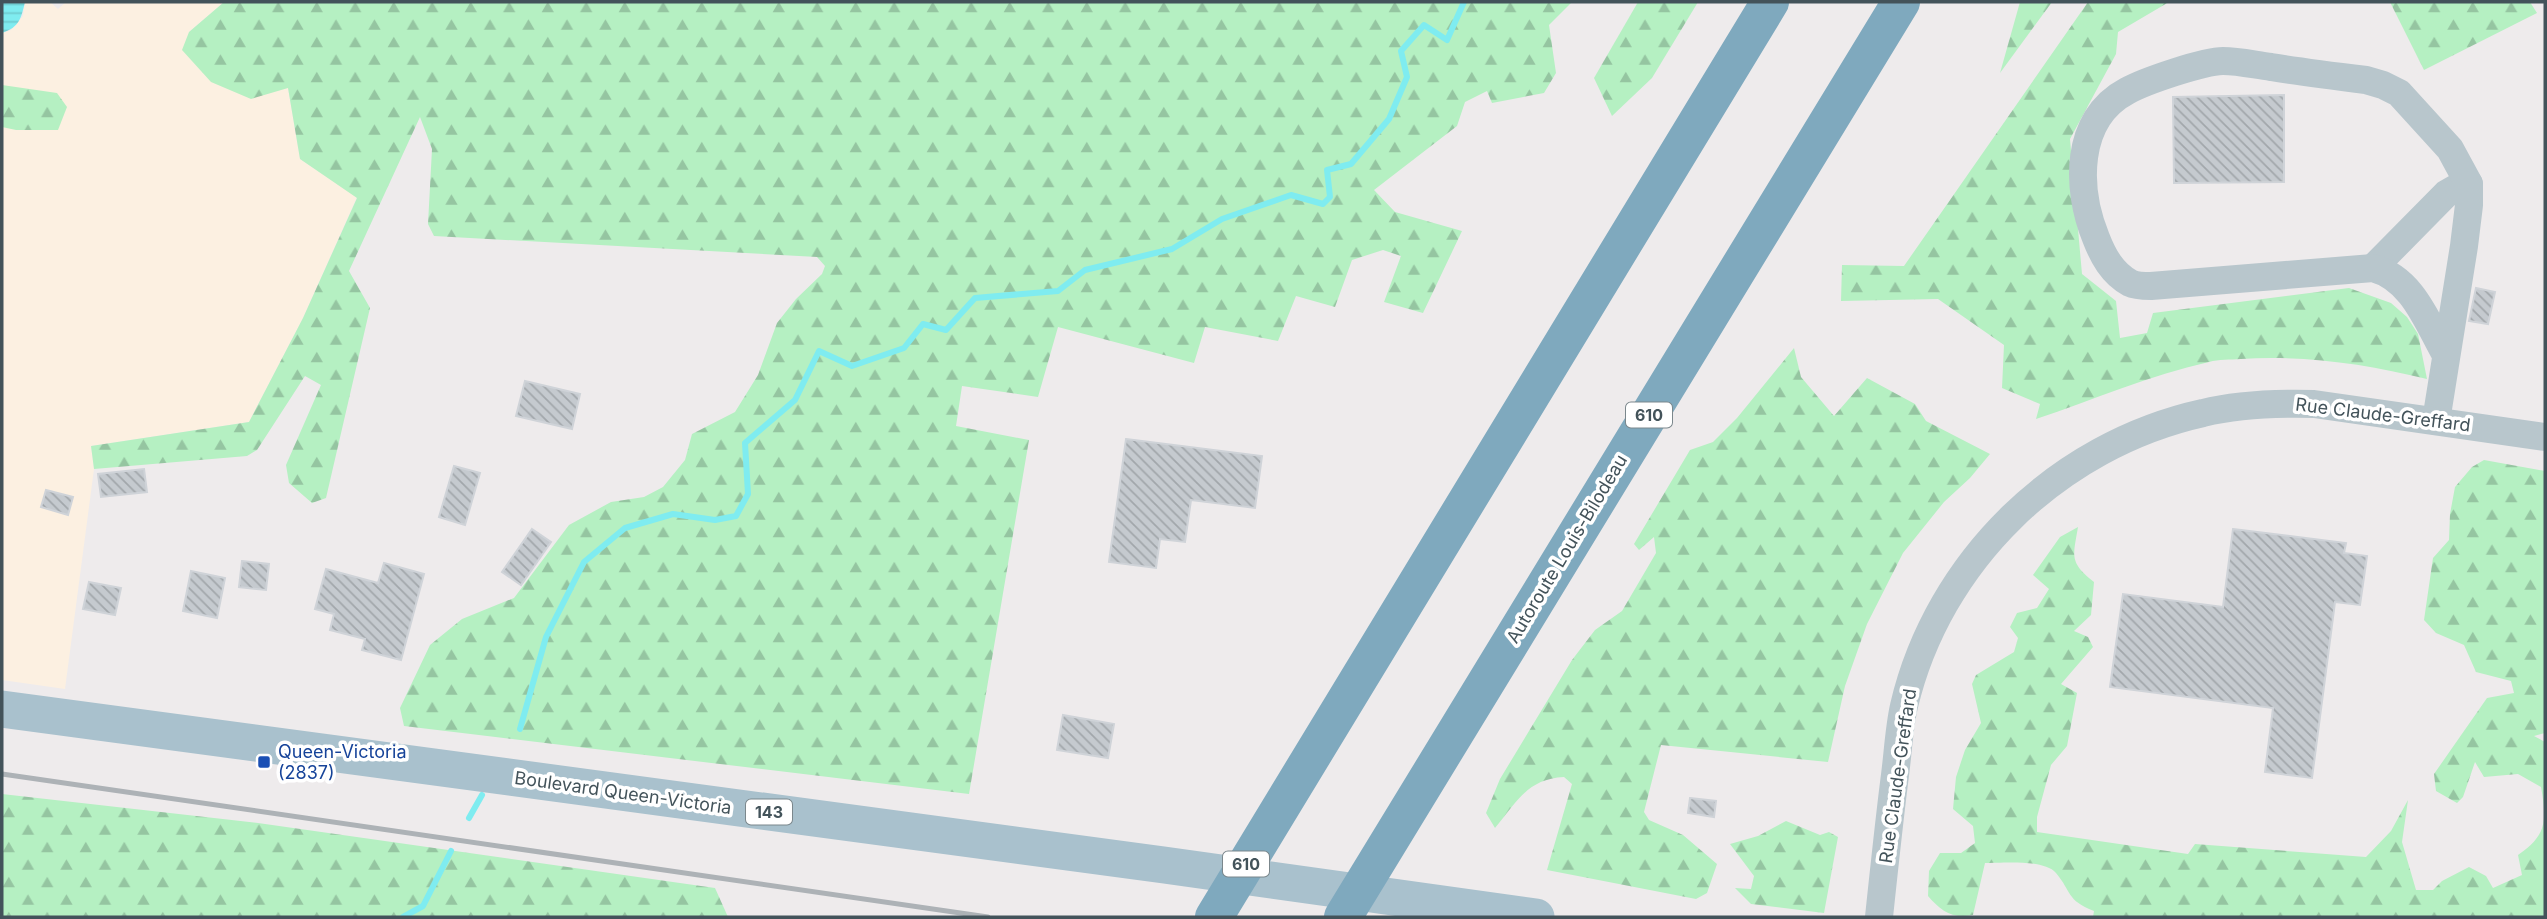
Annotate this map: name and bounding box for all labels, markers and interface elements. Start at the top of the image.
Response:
street label: Rue Claude-Greffard [2294,393,2472,436]
road number: 610 [1626,402,1672,428]
street label: Autoroute Louis-Bilodeau [1502,451,1631,647]
street label: Rue Claude-Greffard [1875,687,1920,865]
place label: Queen-Victoria (2837) [278,741,407,783]
marker: Queen-Victoria (2837) [256,754,272,770]
street label: Boulevard Queen-Victoria [513,767,733,818]
road number: 143 [746,800,792,824]
road number: 610 [1223,852,1269,876]

